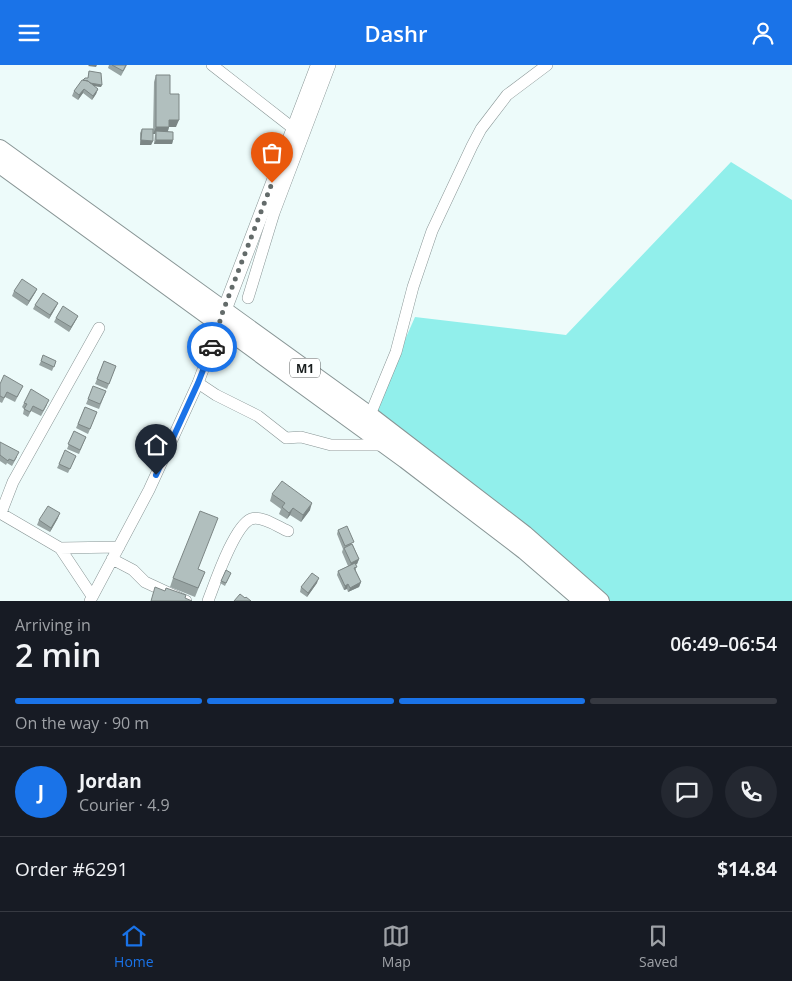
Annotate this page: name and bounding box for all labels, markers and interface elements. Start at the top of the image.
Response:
text: Dashr [364,18,428,48]
icon: menu [15,19,43,47]
icon: person [749,19,777,47]
pin [251,132,293,183]
icon: bag [258,139,286,167]
courier [187,322,237,372]
icon: car [198,333,226,361]
road number: M1 [290,359,320,377]
pin [135,424,177,475]
icon: home [142,431,170,459]
text: Arriving in [15,614,91,636]
text: 06:49–06:54 [670,631,777,657]
text: 2 min [15,633,101,676]
text: On the way · 90 m [15,712,149,734]
button: chat [661,766,713,818]
button: phone [725,766,777,818]
text: Jordan [79,768,142,794]
text: J [38,779,44,805]
text: Courier · 4.9 [79,794,170,816]
text: Order #6291 [15,856,128,882]
text: $14.84 [717,856,777,882]
tab: Home [114,922,154,971]
tab: Map [382,922,411,971]
tab: Saved [639,922,678,971]

